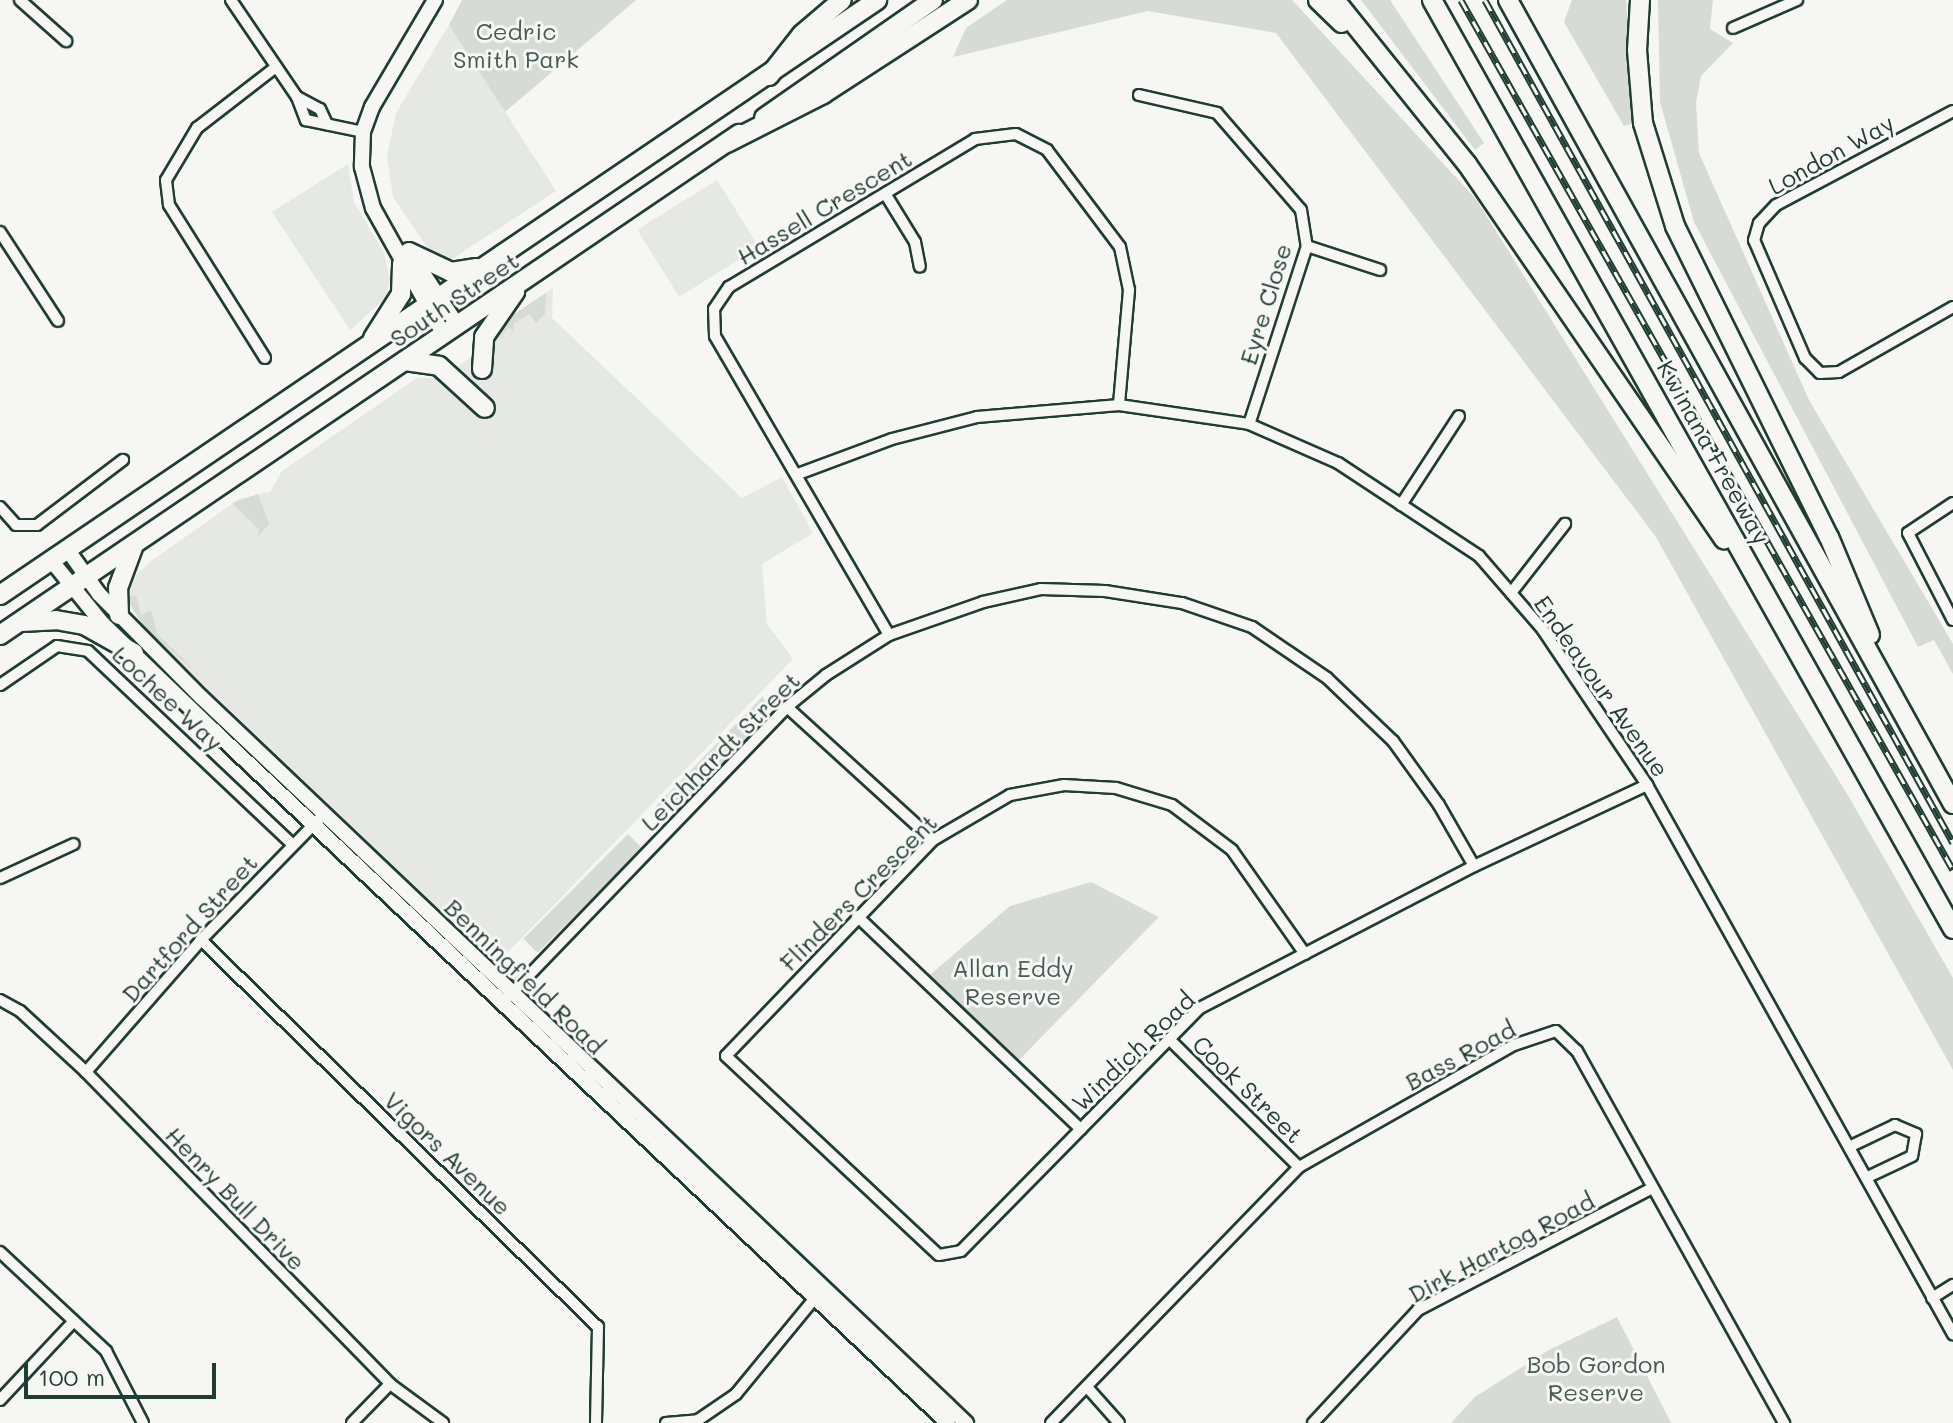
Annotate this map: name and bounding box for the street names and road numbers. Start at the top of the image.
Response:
street label: London Way [1763,108,1899,200]
street label: Hassell Crescent [732,144,916,270]
street label: Eyre Close [1233,240,1297,368]
street label: South Street [384,245,524,353]
street label: Kwinana Freeway [1651,355,1777,549]
street label: Endeavour Avenue [1529,590,1675,782]
street label: Lochee Way [107,640,229,756]
street label: Leichhardt Street [635,666,805,836]
street label: Flinders Crescent [774,808,942,976]
street label: Dartford Street [115,848,263,1008]
street label: Benningfield Road [439,892,611,1060]
street label: Windich Road [1066,985,1200,1117]
street label: Bass Road [1400,1014,1520,1096]
street label: Cook Street [1187,1029,1309,1149]
street label: Vigors Avenue [379,1085,517,1221]
street label: Henry Bull Drive [160,1120,312,1276]
street label: Dirk Hartog Road [1403,1186,1599,1308]

